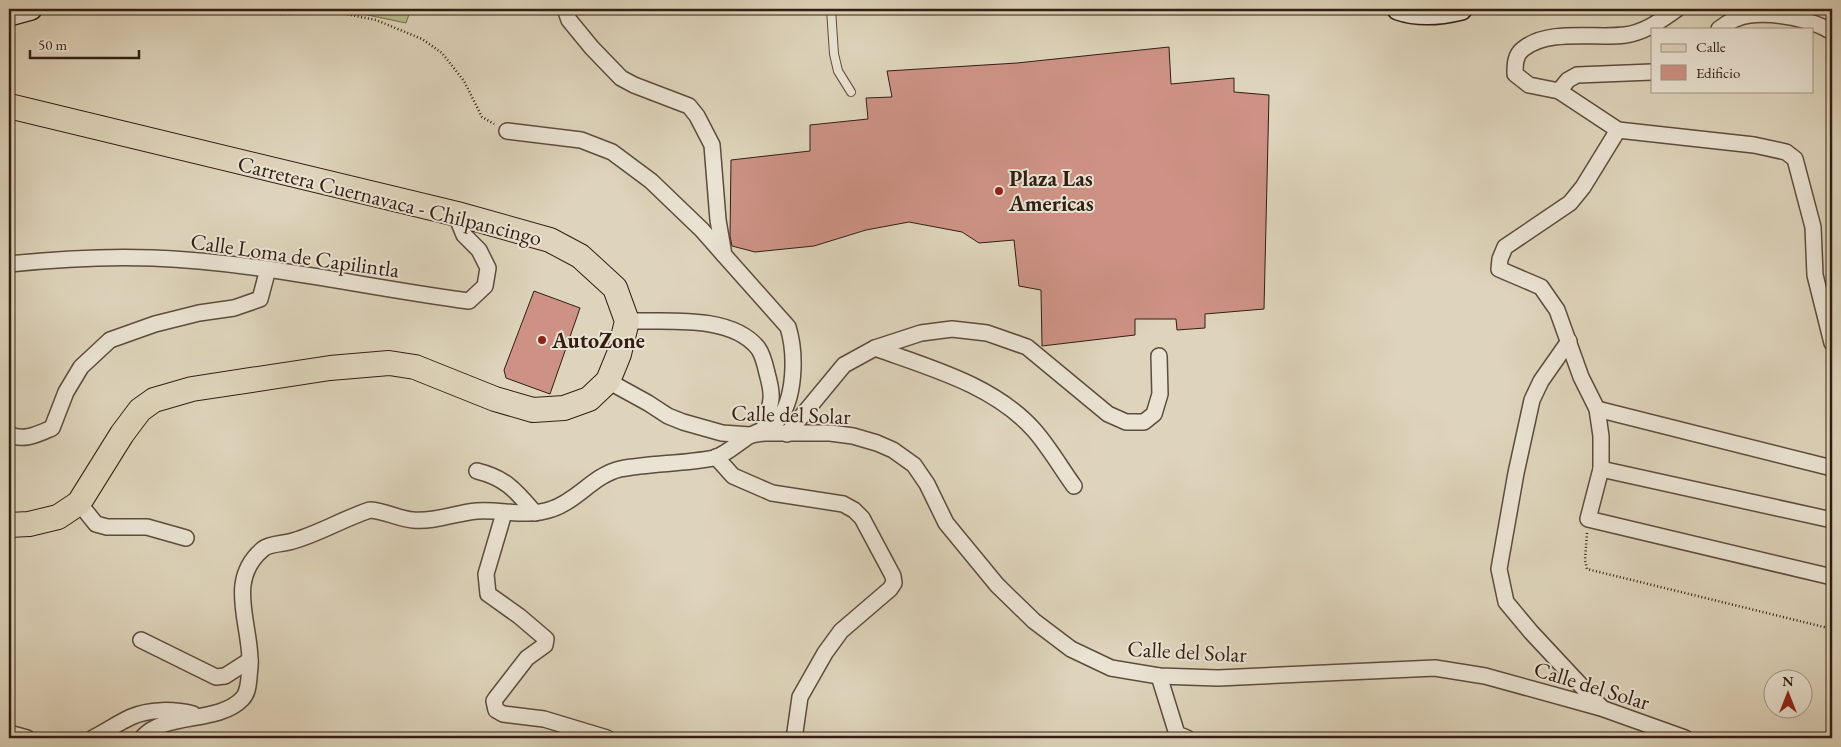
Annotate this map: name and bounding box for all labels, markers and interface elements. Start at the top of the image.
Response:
scale bar [30,28,139,60]
legend [1651,28,1814,92]
text: 50 m [38,35,67,54]
text: Calle [1696,37,1726,56]
text: Edificio [1696,63,1740,82]
street label: Carretera Cuernavaca - Chilpancingo [235,149,545,252]
place label: Plaza Las Americas [1008,164,1094,218]
marker: Plaza Las Americas [993,185,1005,197]
street label: Calle Loma de Capilintla [189,226,401,285]
place label: AutoZone [551,326,645,355]
marker: AutoZone [536,334,548,346]
street label: Calle del Solar [731,398,852,431]
street label: Calle del Solar [1127,634,1248,669]
street label: Calle del Solar [1530,654,1654,717]
north arrow [1764,670,1814,720]
text: N [1782,672,1794,690]

